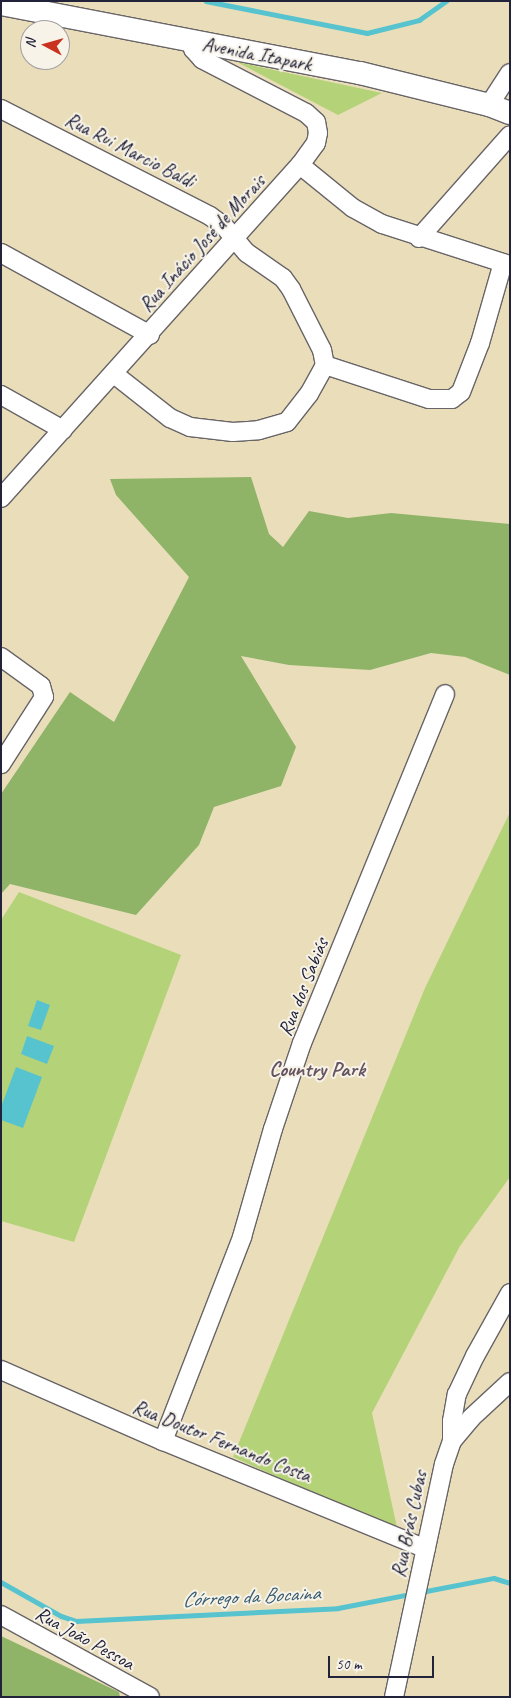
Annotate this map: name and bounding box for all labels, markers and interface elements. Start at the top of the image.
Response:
north arrow [20,20,70,70]
street label: Avenida Itapark [201,32,313,76]
text: N [22,38,39,49]
street label: Rua Rui Marcio Baldi [61,107,199,193]
street label: Rua Inácio José de Morais [134,169,270,317]
street label: Rua dos Sabiás [273,935,333,1039]
district label: Country Park [269,1056,365,1082]
street label: Rua Doutor Fernando Costa [130,1395,314,1487]
street label: Rua Brás Cubas [386,1468,432,1580]
water label: Córrego da Bocaina [181,1580,321,1612]
street label: Rua João Pessoa [32,1601,138,1675]
scale bar [331,1646,437,1678]
text: 50 m [336,1655,362,1674]

